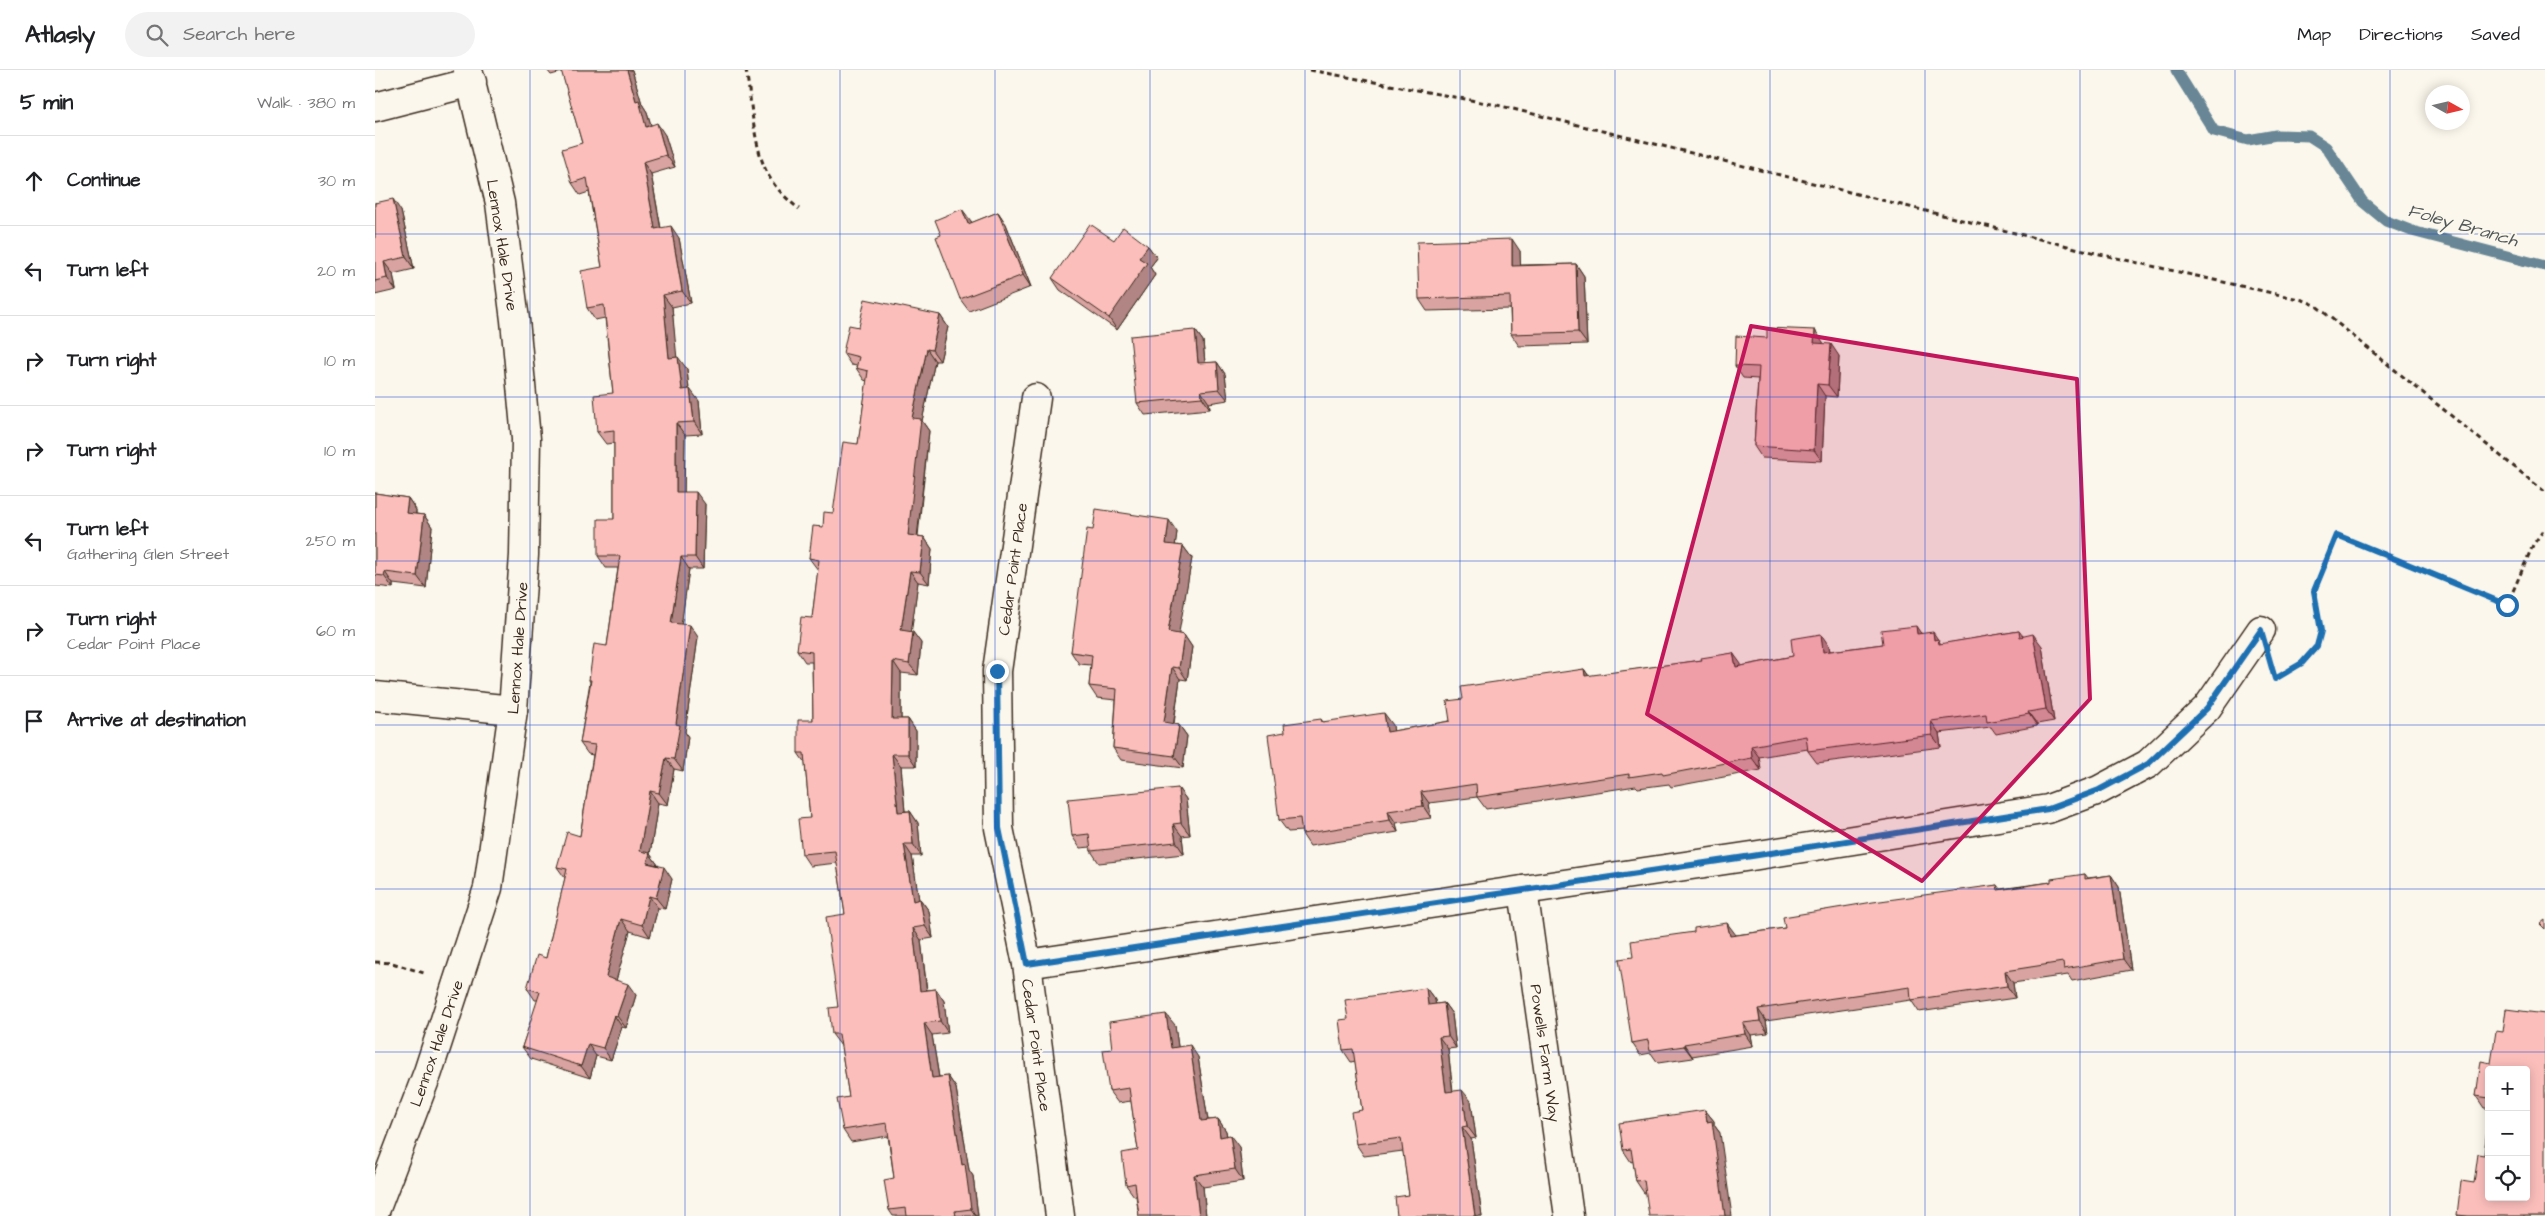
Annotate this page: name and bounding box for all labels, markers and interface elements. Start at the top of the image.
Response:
search box [125,12,475,57]
text: Atlasly [25,18,95,52]
icon: search [143,21,171,49]
text: Search here [183,21,295,48]
text: Map [2297,22,2331,47]
text: Directions [2359,22,2443,47]
text: Saved [2471,22,2520,47]
north arrow [2425,85,2470,130]
text: 5 min [20,88,73,117]
text: Walk · 380 m [257,92,355,114]
icon: ahead [20,167,48,195]
text: Continue [67,167,141,194]
text: 30 m [318,170,355,192]
street label: Lennox Hale Drive [481,178,523,313]
water label: Foley Branch [2405,198,2522,254]
icon: left [20,257,48,285]
text: Turn left [67,257,148,284]
text: 20 m [317,260,355,282]
icon: right [20,347,48,375]
text: Turn right [67,347,156,374]
text: 10 m [324,350,355,372]
icon: right [20,437,48,465]
text: Turn right [67,437,156,464]
text: 10 m [324,440,355,462]
street label: Cedar Point Place [993,501,1033,637]
text: Turn left [67,516,148,543]
icon: left [20,527,48,555]
text: 250 m [306,530,355,552]
text: Gathering Glen Street [67,543,229,565]
street label: Lennox Hale Drive [502,581,534,715]
route start [2496,594,2519,617]
text: Turn right [67,606,156,633]
icon: right [20,617,48,645]
text: 60 m [316,620,355,642]
text: Cedar Point Place [67,633,201,655]
route end [986,660,1009,683]
icon: arrive [20,707,48,735]
text: Arrive at destination [67,707,246,734]
street label: Lennox Hale Drive [405,977,469,1110]
street label: Cedar Point Place [1016,977,1056,1113]
street label: Powells Farm Way [1523,983,1566,1124]
map controls [2485,1066,2530,1201]
button: + [2485,1066,2530,1111]
button: − [2485,1111,2530,1156]
button: locate [2485,1156,2530,1201]

